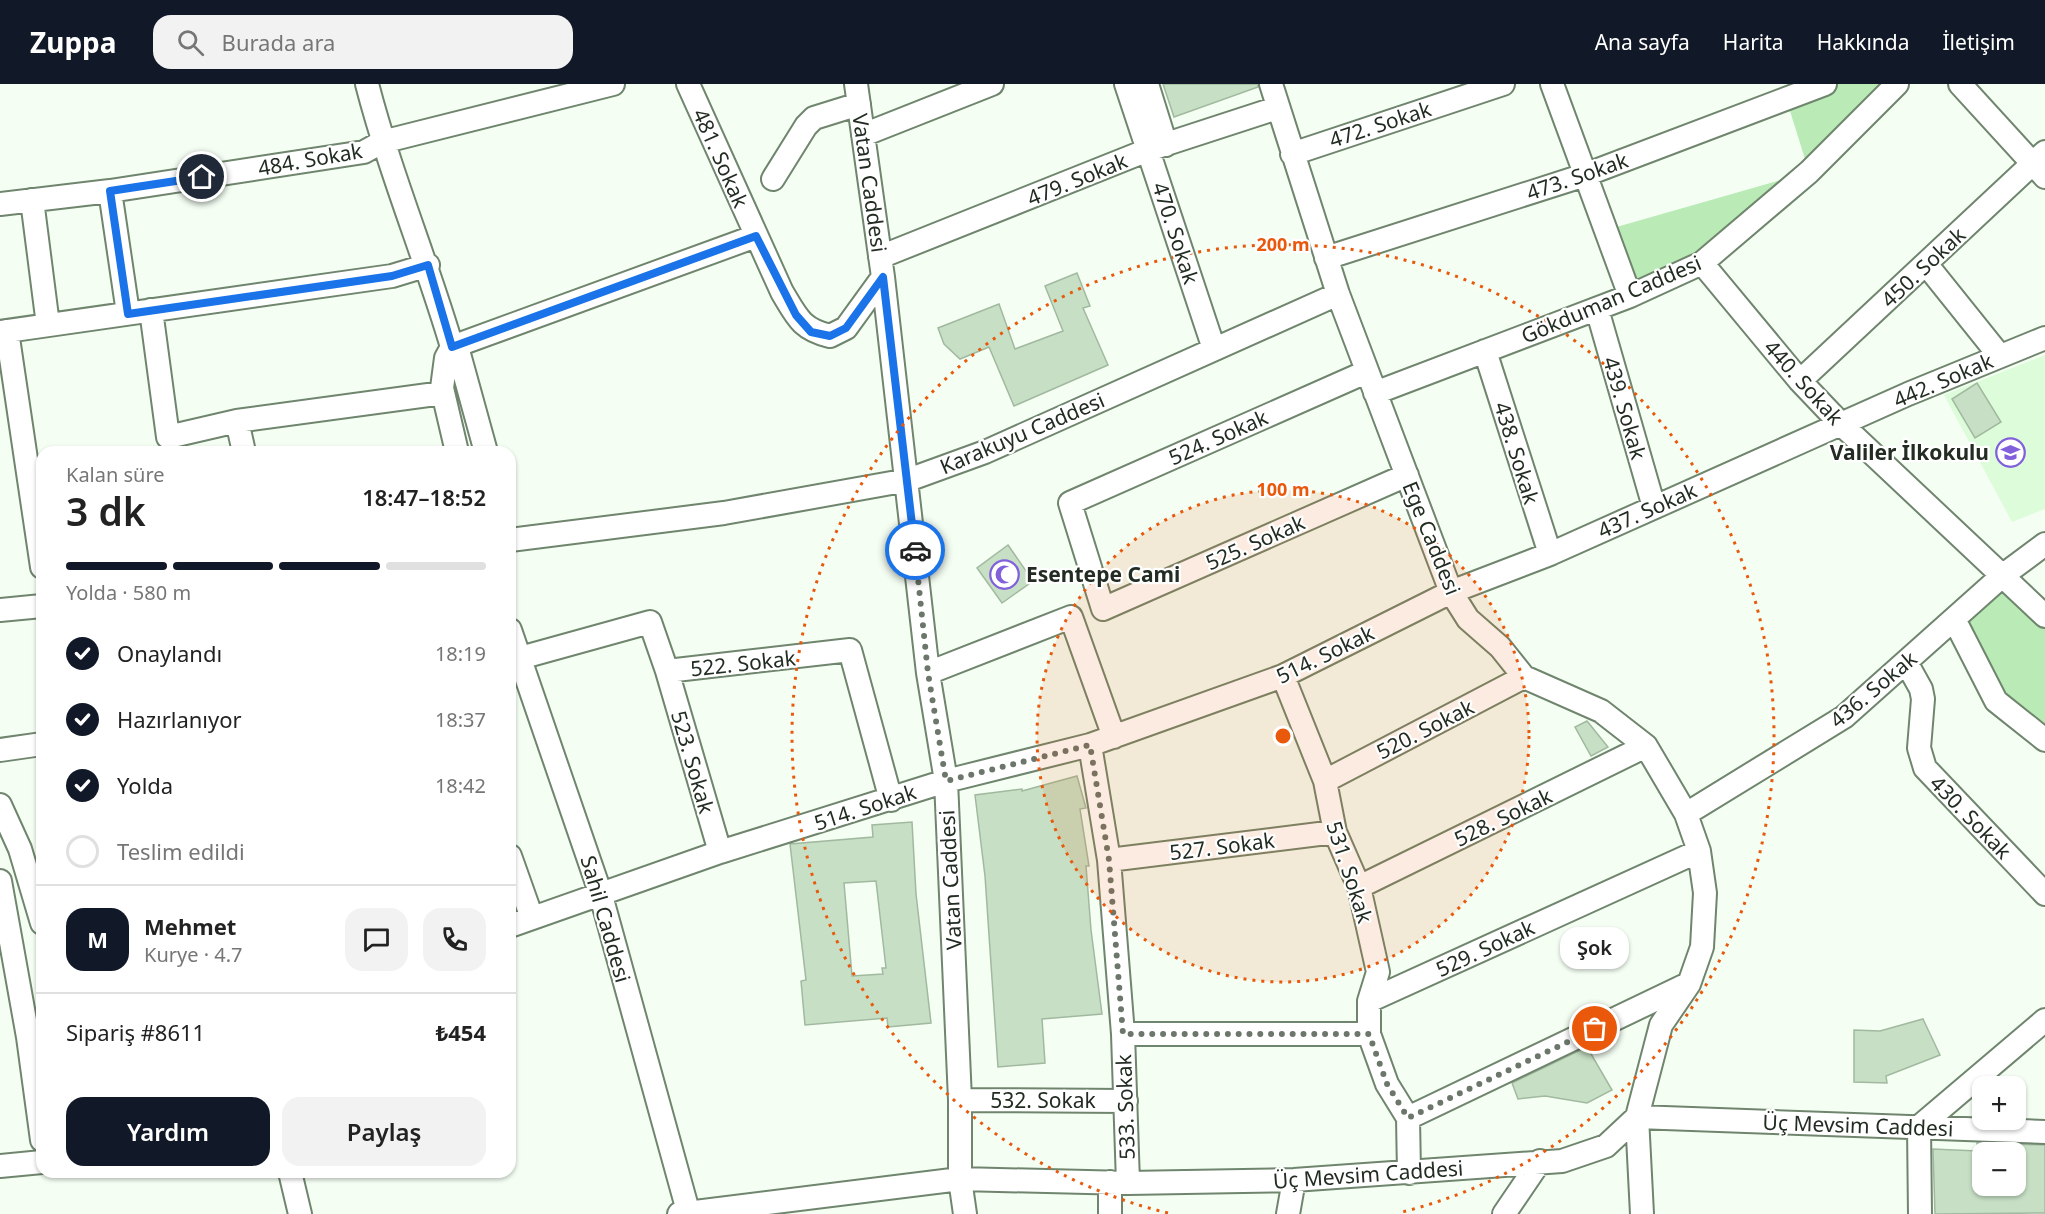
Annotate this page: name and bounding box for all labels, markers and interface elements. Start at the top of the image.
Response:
search box [153,15,573,69]
text: Zuppa [30,23,117,61]
icon: search [174,26,207,59]
text: Burada ara [222,27,335,57]
text: Ana sayfa [1595,28,1690,56]
text: Harita [1723,28,1784,56]
text: Hakkında [1817,28,1910,56]
text: İletişim [1943,28,2015,56]
street label: 472. Sokak [1325,94,1435,154]
street label: 481. Sokak [687,104,756,213]
street label: Vatan Caddesi [846,112,894,254]
street label: 484. Sokak [256,136,365,182]
street label: 473. Sokak [1523,145,1632,206]
street label: 479. Sokak [1023,146,1132,212]
pin [176,151,227,202]
icon: home [185,160,218,193]
street label: 470. Sokak [1146,178,1206,288]
street label: 450. Sokak [1875,220,1972,313]
text: 200 m [1256,232,1310,256]
street label: Gökduman Caddesi [1517,248,1705,350]
street label: 440. Sokak [1758,333,1850,431]
street label: 442. Sokak [1889,346,1998,414]
street label: 439. Sokak [1597,353,1653,463]
street label: Karakuyu Caddesi [935,386,1109,480]
street label: 438. Sokak [1488,398,1546,508]
street label: 524. Sokak [1164,402,1273,471]
school or university icon: Valiler İlkokulu [1994,436,2026,468]
place label: Valiler İlkokulu [1830,438,1989,466]
text: Kalan süre [66,461,165,488]
street label: 437. Sokak [1593,475,1702,544]
text: 100 m [1256,477,1310,501]
street label: Ege Caddesi [1397,477,1467,599]
text: 18:47–18:52 [362,482,486,512]
text: 3 dk [66,484,146,537]
street label: 525. Sokak [1201,507,1310,576]
courier [885,520,945,580]
icon: car [899,534,932,567]
mosque icon: Esentepe Cami [989,558,1021,590]
place label: Esentepe Cami [1026,560,1180,588]
text: Yolda · 580 m [66,579,191,606]
street label: 514. Sokak [1271,618,1379,690]
icon: check [66,637,99,670]
text: Onaylandı [117,638,222,668]
text: 18:19 [435,640,486,667]
street label: 522. Sokak [689,643,798,682]
street label: 436. Sokak [1824,644,1923,734]
street label: 520. Sokak [1372,692,1479,765]
icon: check [66,703,99,736]
text: Hazırlanıyor [117,704,242,734]
text: 18:37 [435,706,486,733]
street label: 523. Sokak [665,707,721,817]
centre of rings [1273,726,1293,746]
icon: check [66,769,99,802]
street label: 430. Sokak [1924,769,2018,865]
text: Yolda [117,770,173,800]
text: 18:42 [435,772,486,799]
street label: 514. Sokak [810,777,920,837]
street label: 528. Sokak [1449,781,1557,853]
street label: Vatan Caddesi [932,809,968,951]
street label: 531. Sokak [1320,817,1380,927]
street label: 527. Sokak [1168,826,1277,866]
text: Teslim edildi [117,836,245,866]
street label: Sahil Caddesi [575,852,637,986]
button: chat [345,908,408,971]
button: phone [423,908,486,971]
text: Mehmet [144,911,236,941]
street label: 529. Sokak [1431,913,1539,983]
text: M [87,924,108,954]
callout: Şok [1560,927,1630,969]
text: Şok [1577,934,1612,961]
text: Kurye · 4.7 [144,941,242,968]
pin [1569,1003,1620,1054]
icon: bag [1578,1012,1611,1045]
text: Sipariş #8611 [66,1017,205,1047]
text: ₺454 [436,1017,486,1047]
street label: 533. Sokak [1109,1053,1141,1160]
map controls [1972,1076,2026,1196]
button: + [1972,1076,2026,1130]
street label: 532. Sokak [990,1086,1097,1114]
button: Yardım [66,1097,270,1166]
button: Paylaş [282,1097,486,1166]
street label: Üç Mevsim Caddesi [1762,1108,1954,1142]
button: − [1972,1142,2026,1196]
street label: Üç Mevsim Caddesi [1272,1153,1464,1195]

